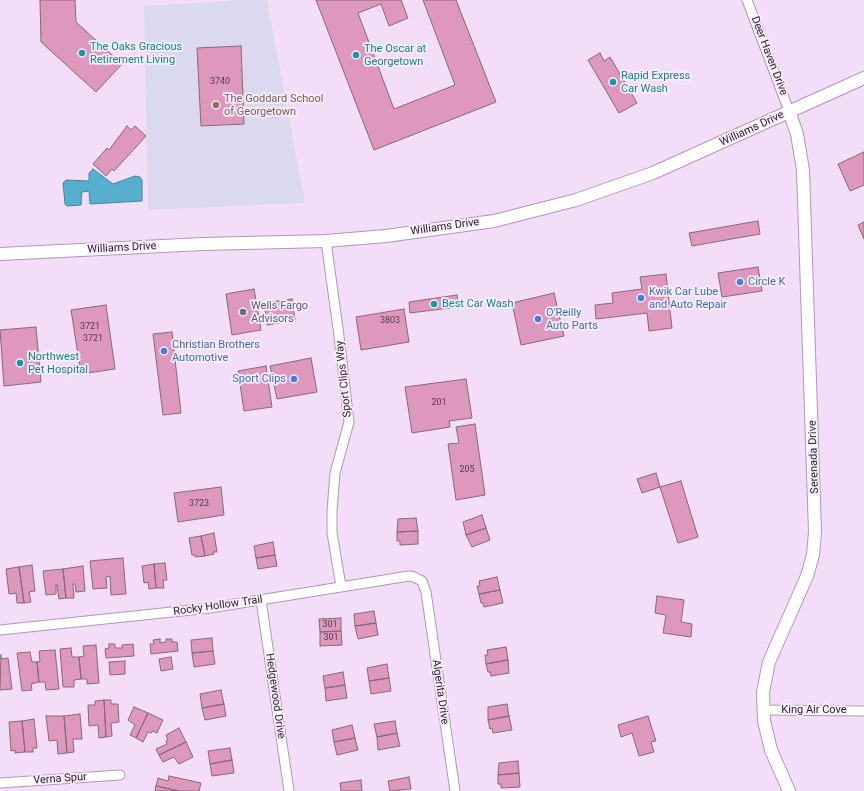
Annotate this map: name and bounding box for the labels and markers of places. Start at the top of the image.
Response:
place label: The Oaks Gracious Retirement Living [90,40,182,66]
place label: The Oscar at Georgetown [364,42,426,68]
marker: The Oaks Gracious Retirement Living [77,48,87,58]
marker: The Oscar at Georgetown [351,50,361,60]
place label: Rapid Express Car Wash [621,69,690,95]
marker: Rapid Express Car Wash [608,77,618,87]
place label: The Goddard School of Georgetown [224,92,323,118]
marker: The Goddard School of Georgetown [211,100,221,110]
place label: Circle K [748,275,785,289]
marker: Circle K [735,277,745,287]
place label: Kwik Car Lube and Auto Repair [649,285,727,311]
marker: Kwik Car Lube and Auto Repair [636,293,646,303]
place label: Best Car Wash [442,297,514,311]
place label: Wells Fargo Advisors [251,299,308,325]
marker: Best Car Wash [429,299,439,309]
place label: O'Reilly Auto Parts [546,306,598,332]
marker: Wells Fargo Advisors [238,307,248,317]
marker: O'Reilly Auto Parts [533,314,543,324]
place label: Christian Brothers Automotive [172,338,260,364]
marker: Christian Brothers Automotive [159,346,169,356]
place label: Northwest Pet Hospital [28,350,88,376]
marker: Northwest Pet Hospital [15,358,25,368]
place label: Sport Clips [232,372,286,386]
marker: Sport Clips [289,374,299,384]

